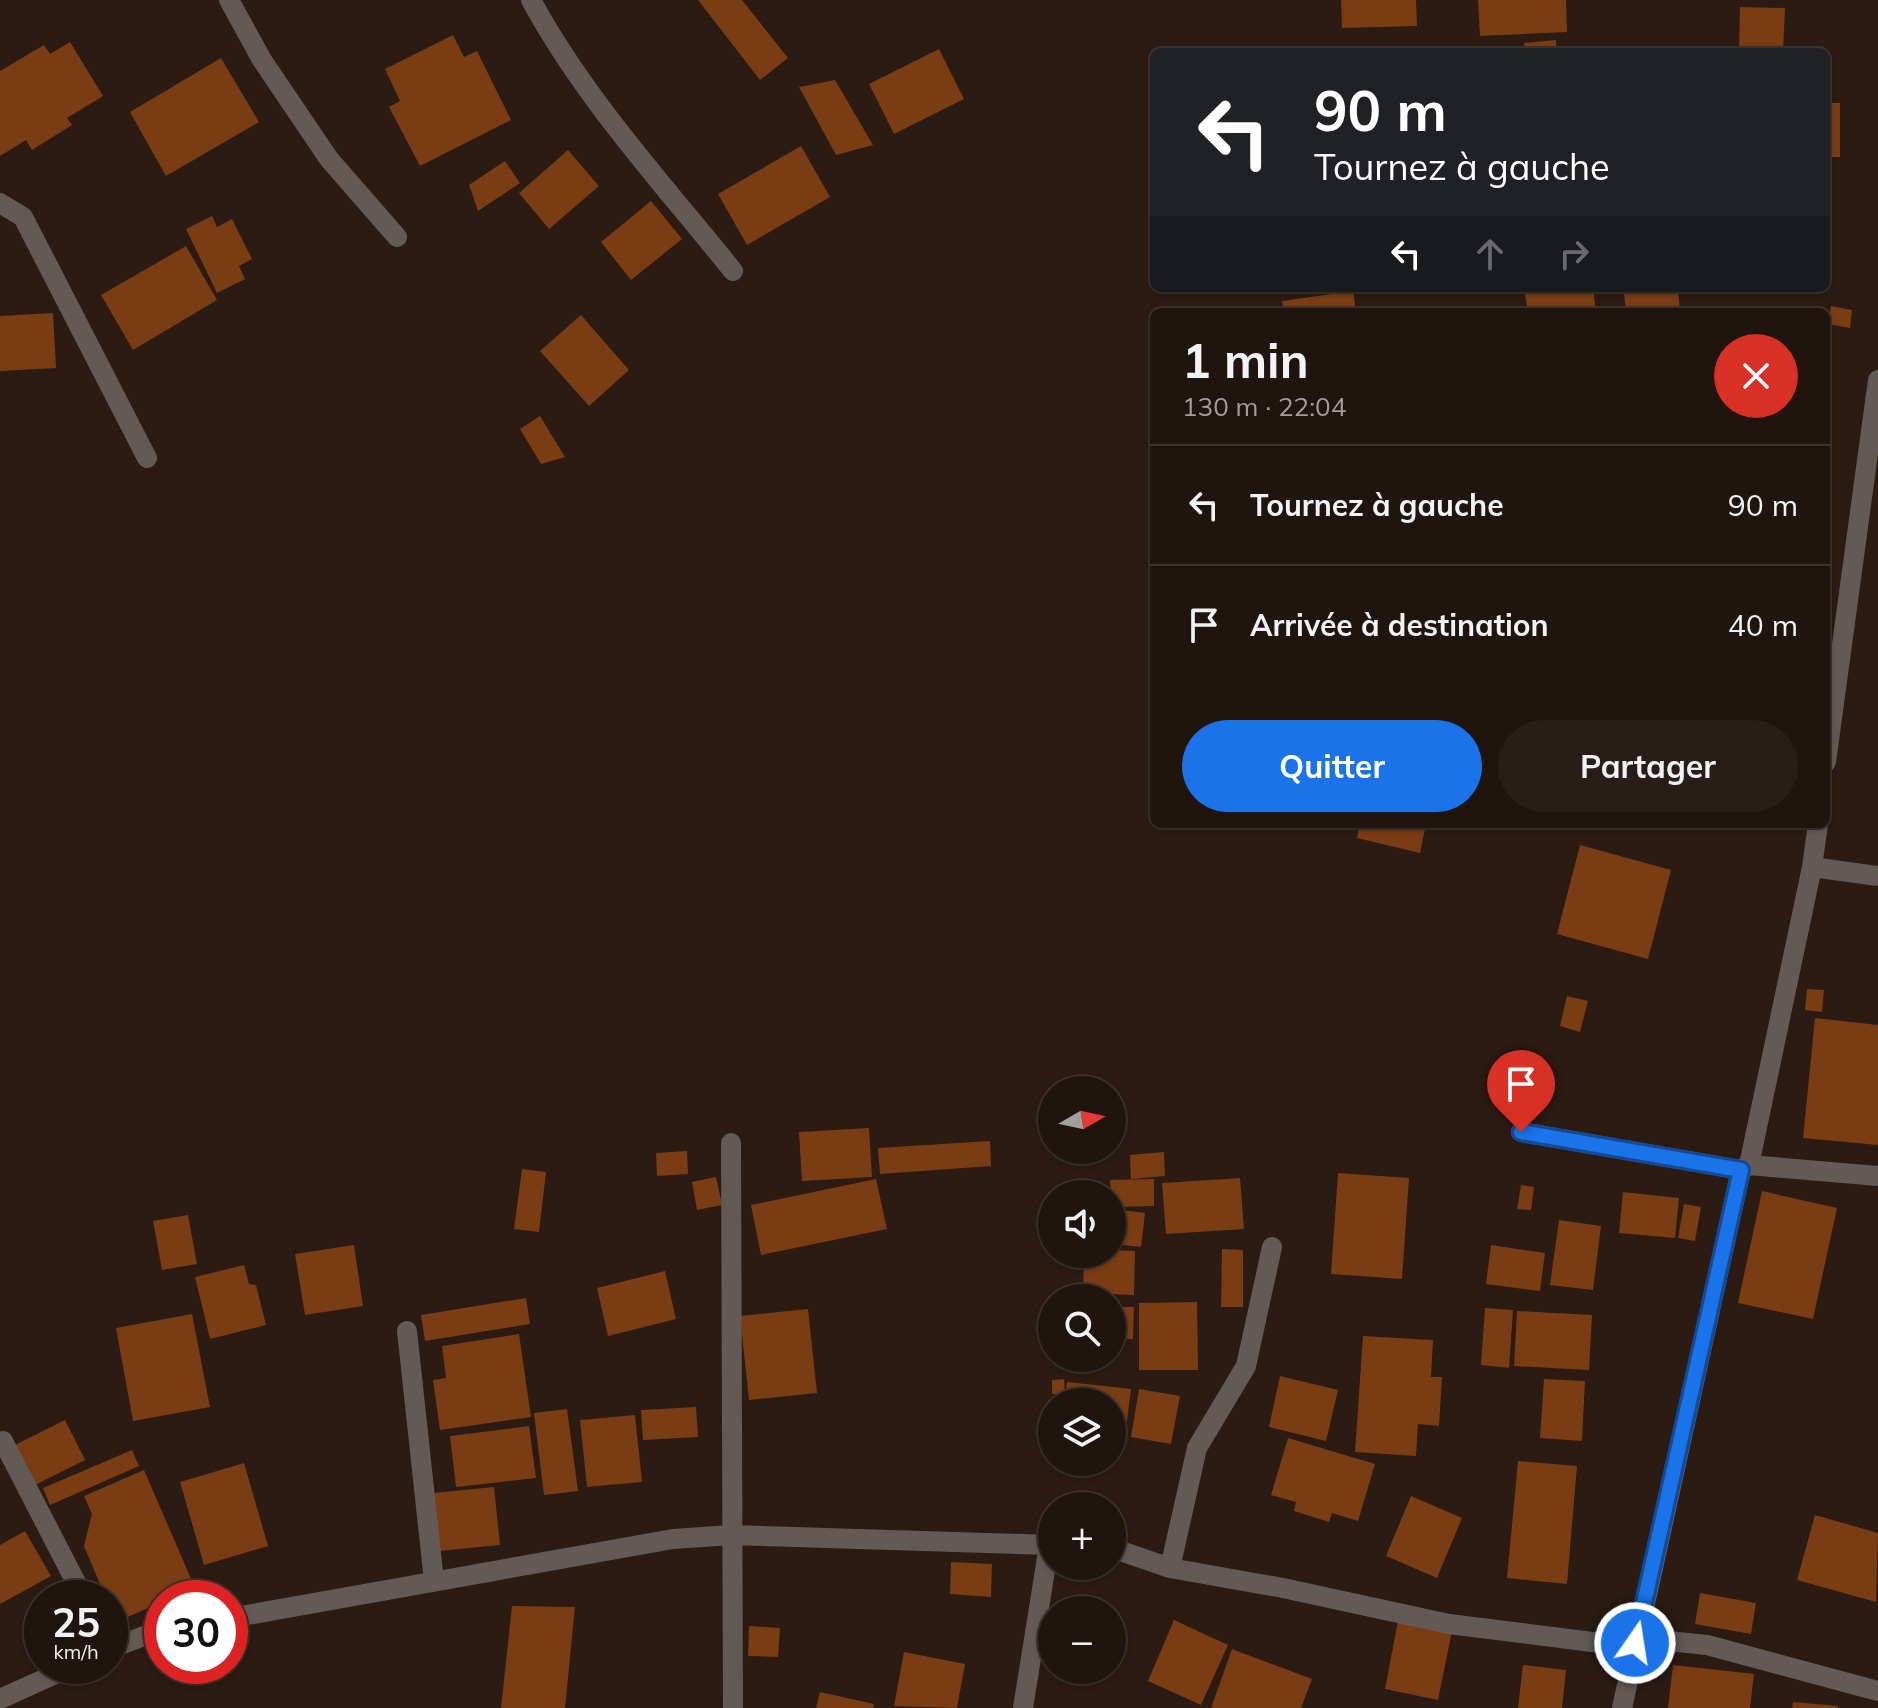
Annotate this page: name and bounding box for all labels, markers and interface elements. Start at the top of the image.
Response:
text: 90 m [1314,75,1447,145]
icon: left [1182,80,1286,184]
text: Tournez à gauche [1314,144,1610,189]
icon: left [1384,232,1428,276]
icon: ahead [1468,232,1512,276]
icon: right [1552,232,1596,276]
text: 1 min [1182,330,1309,390]
button: close [1714,334,1798,418]
text: 130 m · 22:04 [1182,390,1346,423]
icon: left [1182,483,1226,527]
text: Tournez à gauche [1250,486,1504,524]
text: 90 m [1728,486,1798,524]
icon: arrive [1182,603,1226,647]
text: Arrivée à destination [1250,606,1549,644]
text: 40 m [1728,606,1798,644]
button: Quitter [1182,720,1482,812]
button: Partager [1498,720,1798,812]
pin [1487,1050,1555,1132]
icon: arrive [1499,1062,1543,1106]
north arrow [1038,1076,1126,1164]
map controls [1038,1076,1126,1684]
button: sound [1038,1180,1126,1268]
button: search [1038,1284,1126,1372]
button: layers [1038,1388,1126,1476]
button: + [1038,1492,1126,1580]
speed limit sign: 30 [144,1580,248,1684]
button: − [1038,1596,1126,1684]
text: 25 [52,1597,100,1647]
position arrow [1593,1601,1677,1685]
text: km/h [53,1639,99,1664]

